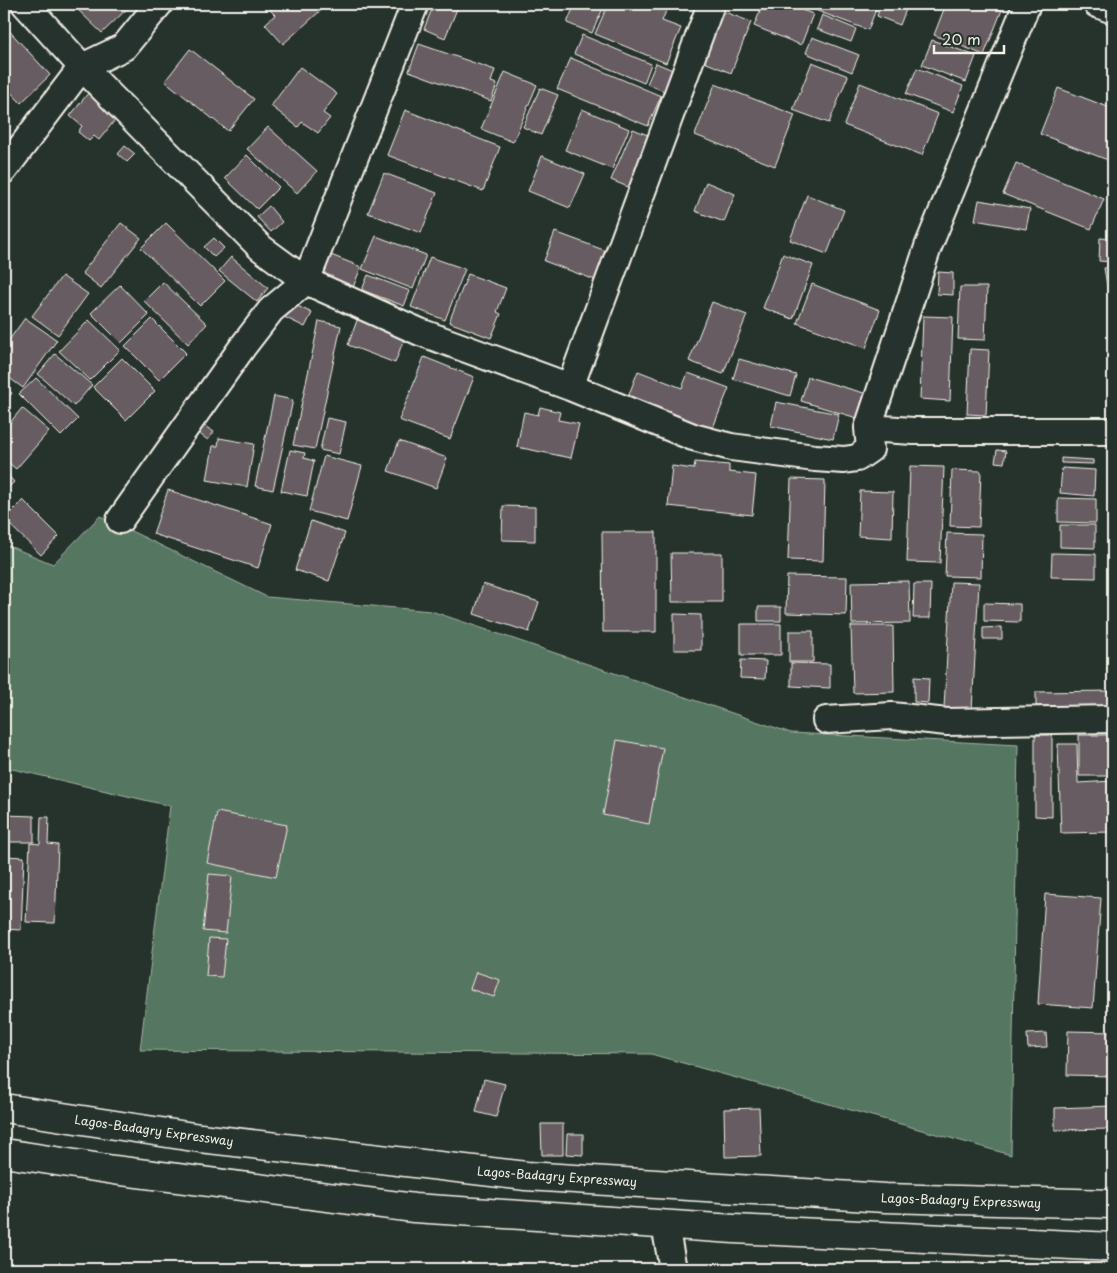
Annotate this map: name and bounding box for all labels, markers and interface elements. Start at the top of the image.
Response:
scale bar [934,22,1004,54]
text: 20 m [942,27,981,50]
street label: Lagos-Badagry Expressway [73,1110,235,1150]
street label: Lagos-Badagry Expressway [476,1161,638,1191]
street label: Lagos-Badagry Expressway [881,1188,1041,1212]

